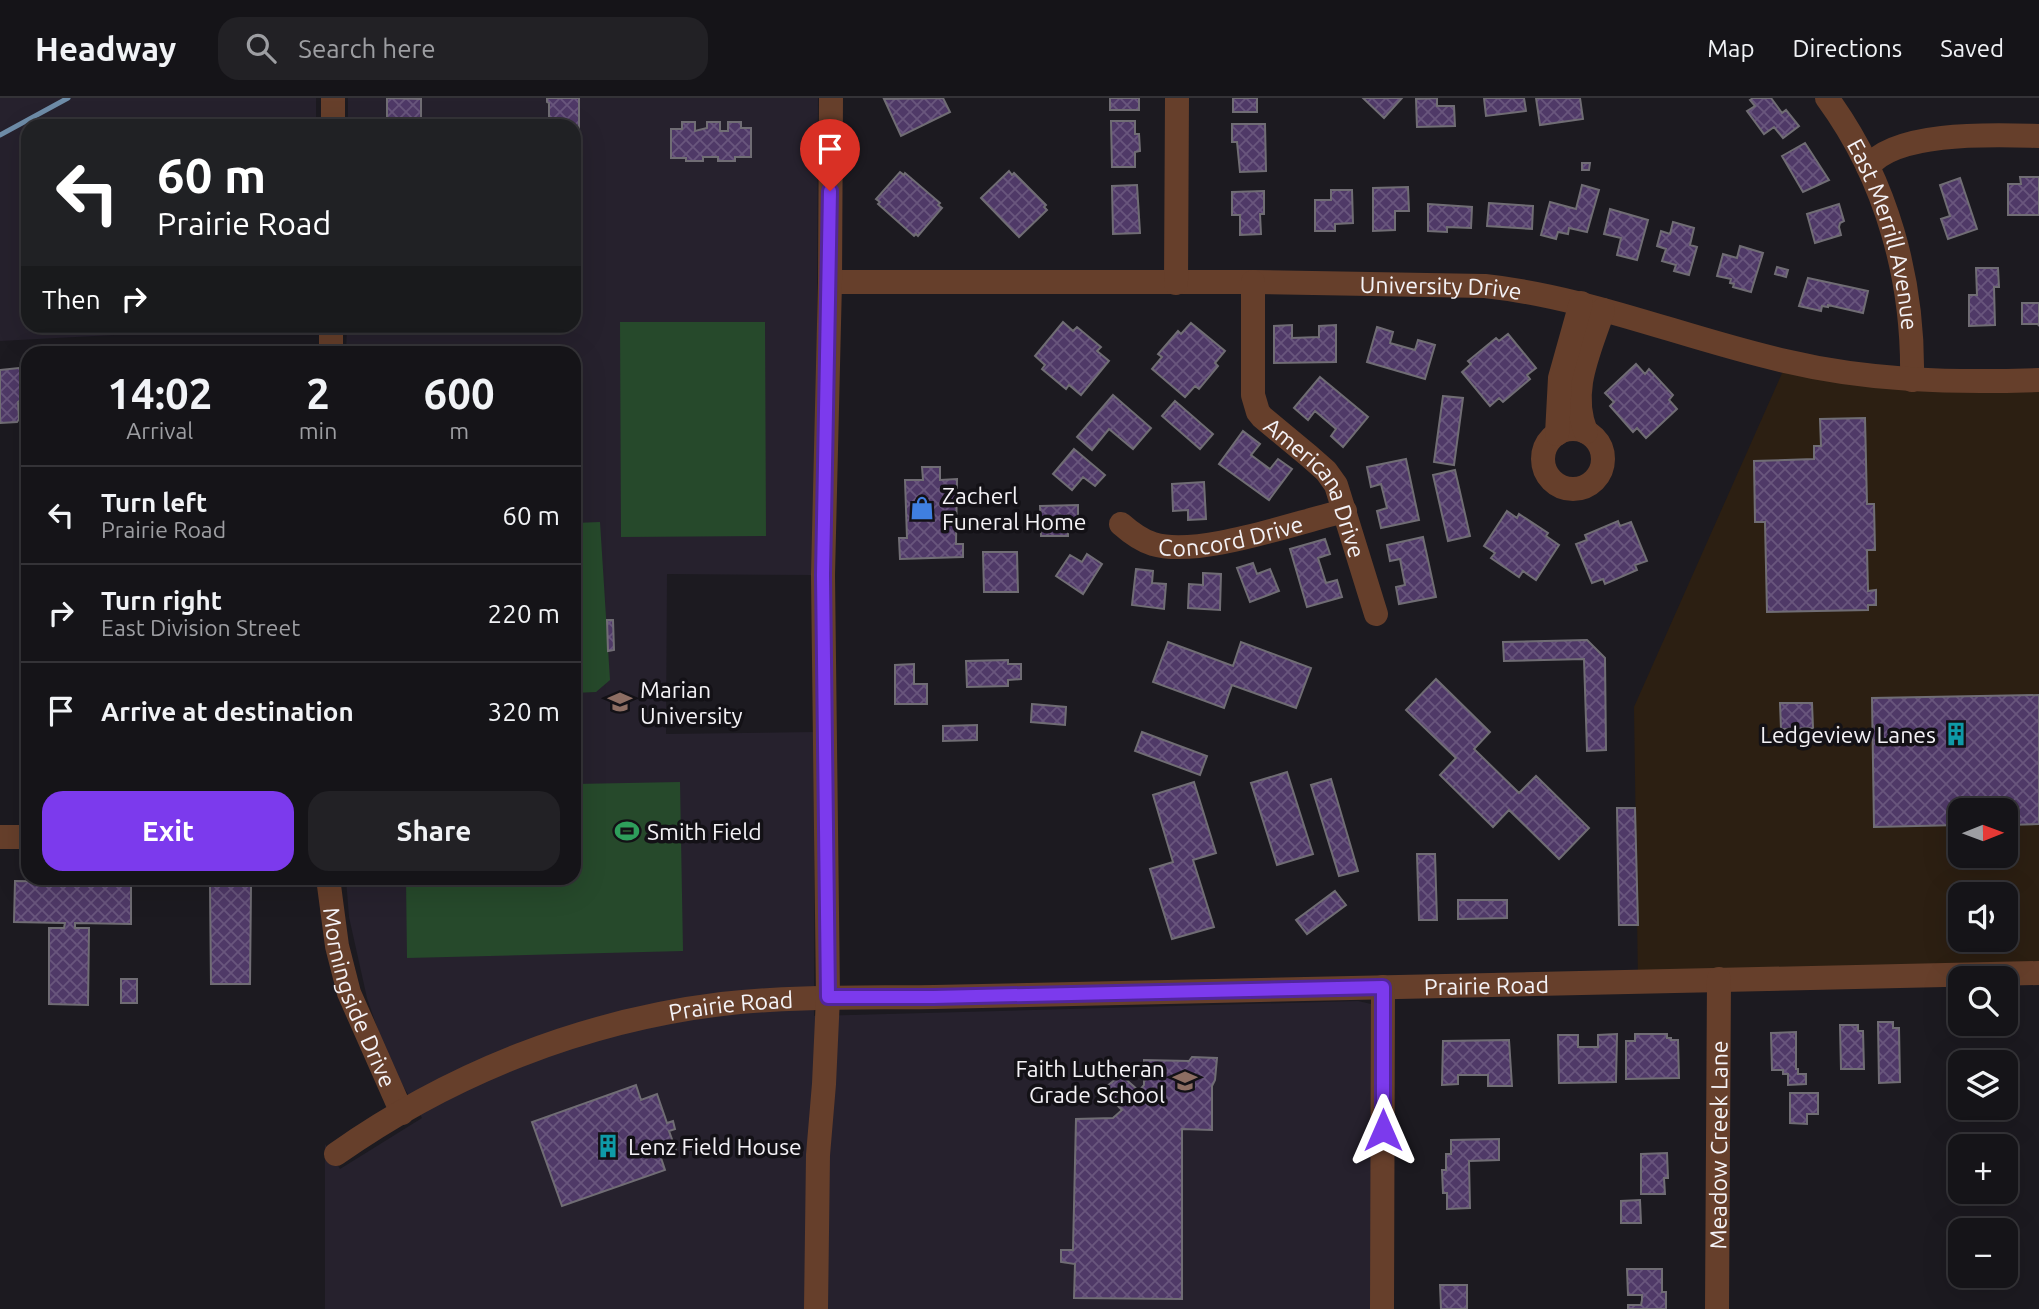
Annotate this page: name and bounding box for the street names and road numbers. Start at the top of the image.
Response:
street label: East Merrill Avenue [1843,134,1923,331]
street label: University Drive [1360,271,1524,303]
street label: Americana Drive [1260,412,1370,561]
street label: Concord Drive [1157,510,1306,560]
street label: Morningside Drive [319,906,401,1091]
street label: Prairie Road [1423,971,1549,999]
street label: Prairie Road [666,986,794,1025]
street label: Meadow Creek Lane [1705,1040,1731,1250]

